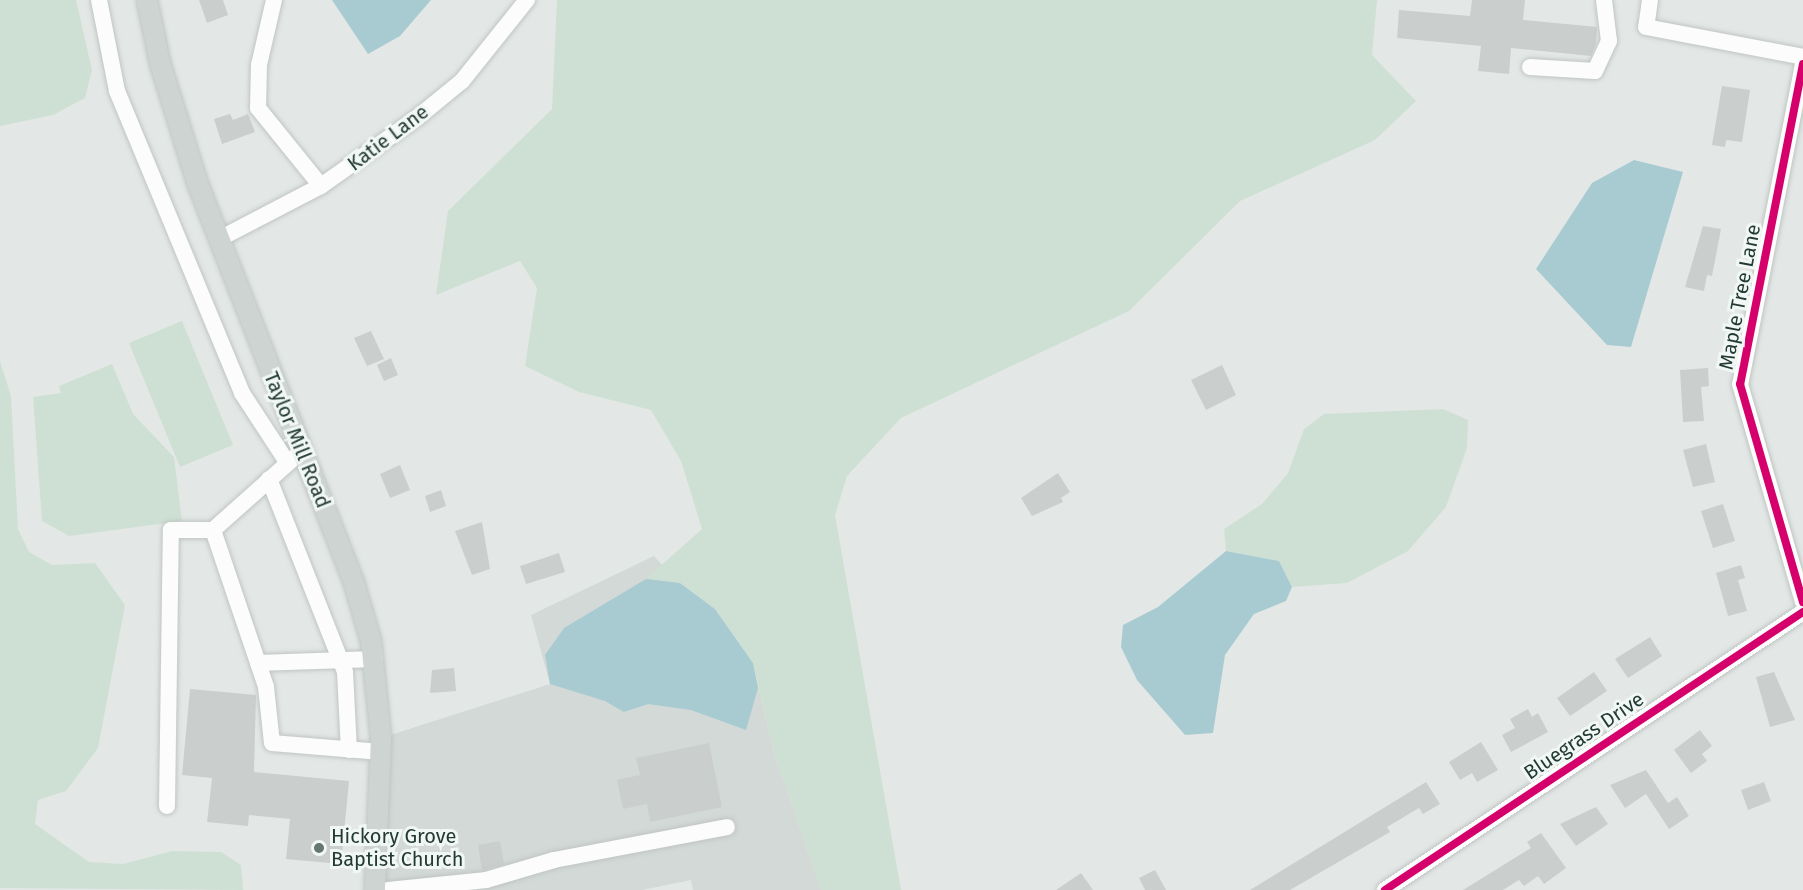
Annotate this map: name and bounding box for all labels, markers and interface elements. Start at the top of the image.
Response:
street label: Katie Lane [343,100,433,176]
street label: Maple Tree Lane [1714,222,1766,372]
street label: Taylor Mill Road [259,368,335,512]
street label: Bluegrass Drive [1520,687,1648,785]
place label: Hickory Grove Baptist Church [331,825,463,872]
marker: Hickory Grove Baptist Church [312,841,326,855]

